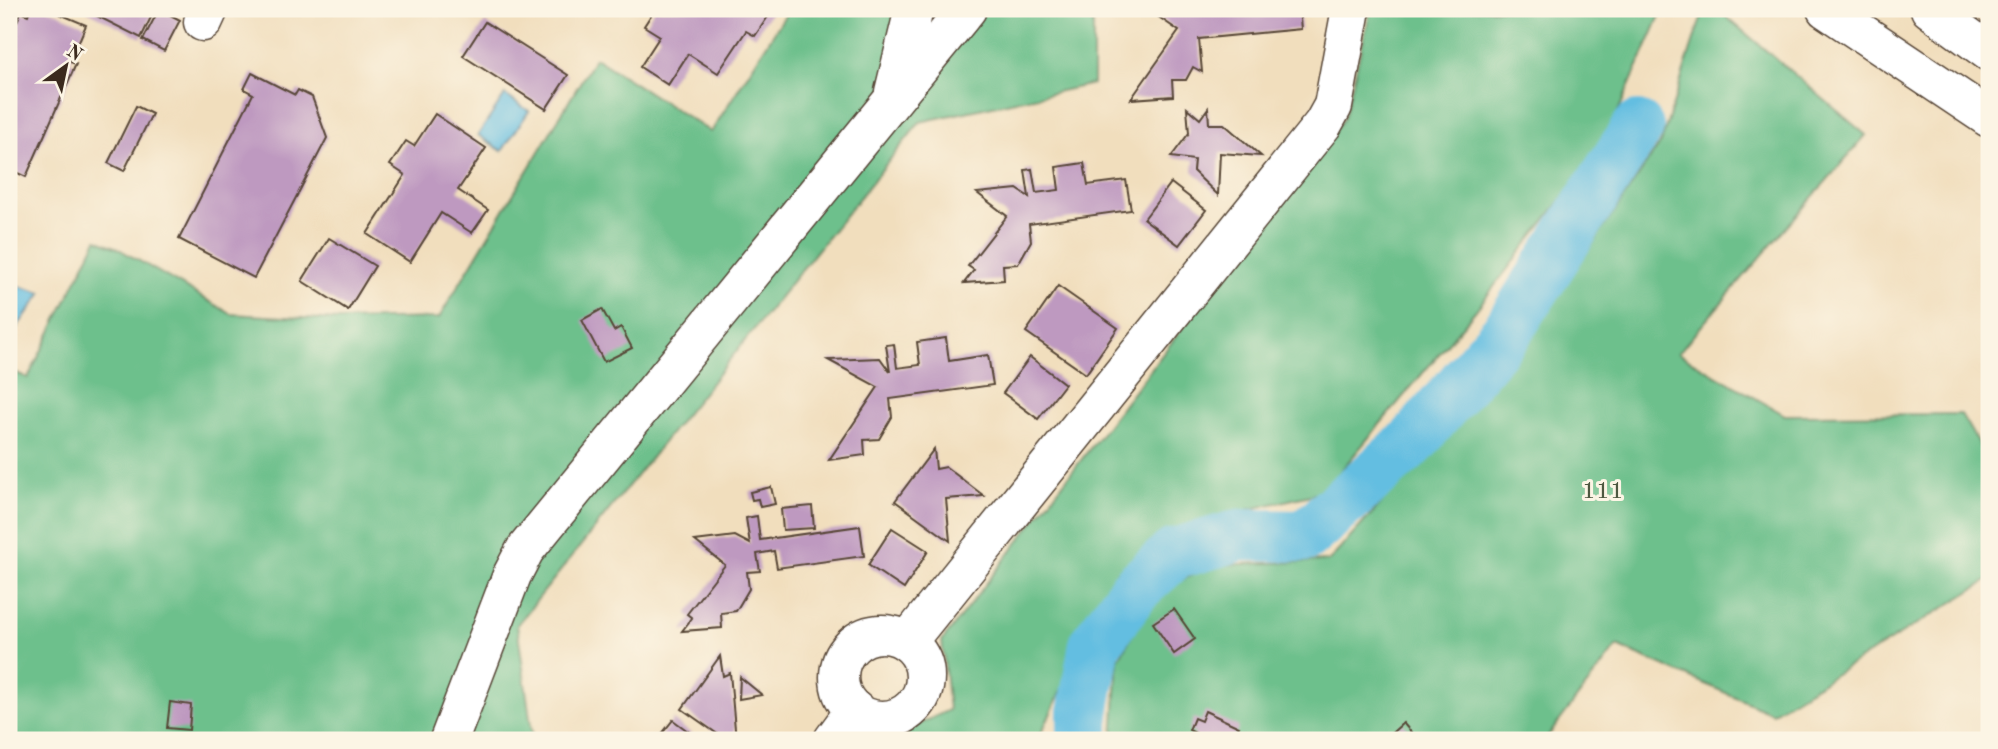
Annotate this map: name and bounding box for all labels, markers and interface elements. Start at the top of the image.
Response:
north arrow [32,32,102,102]
text: N [63,42,86,66]
park label: 111 [1582,480,1624,504]

